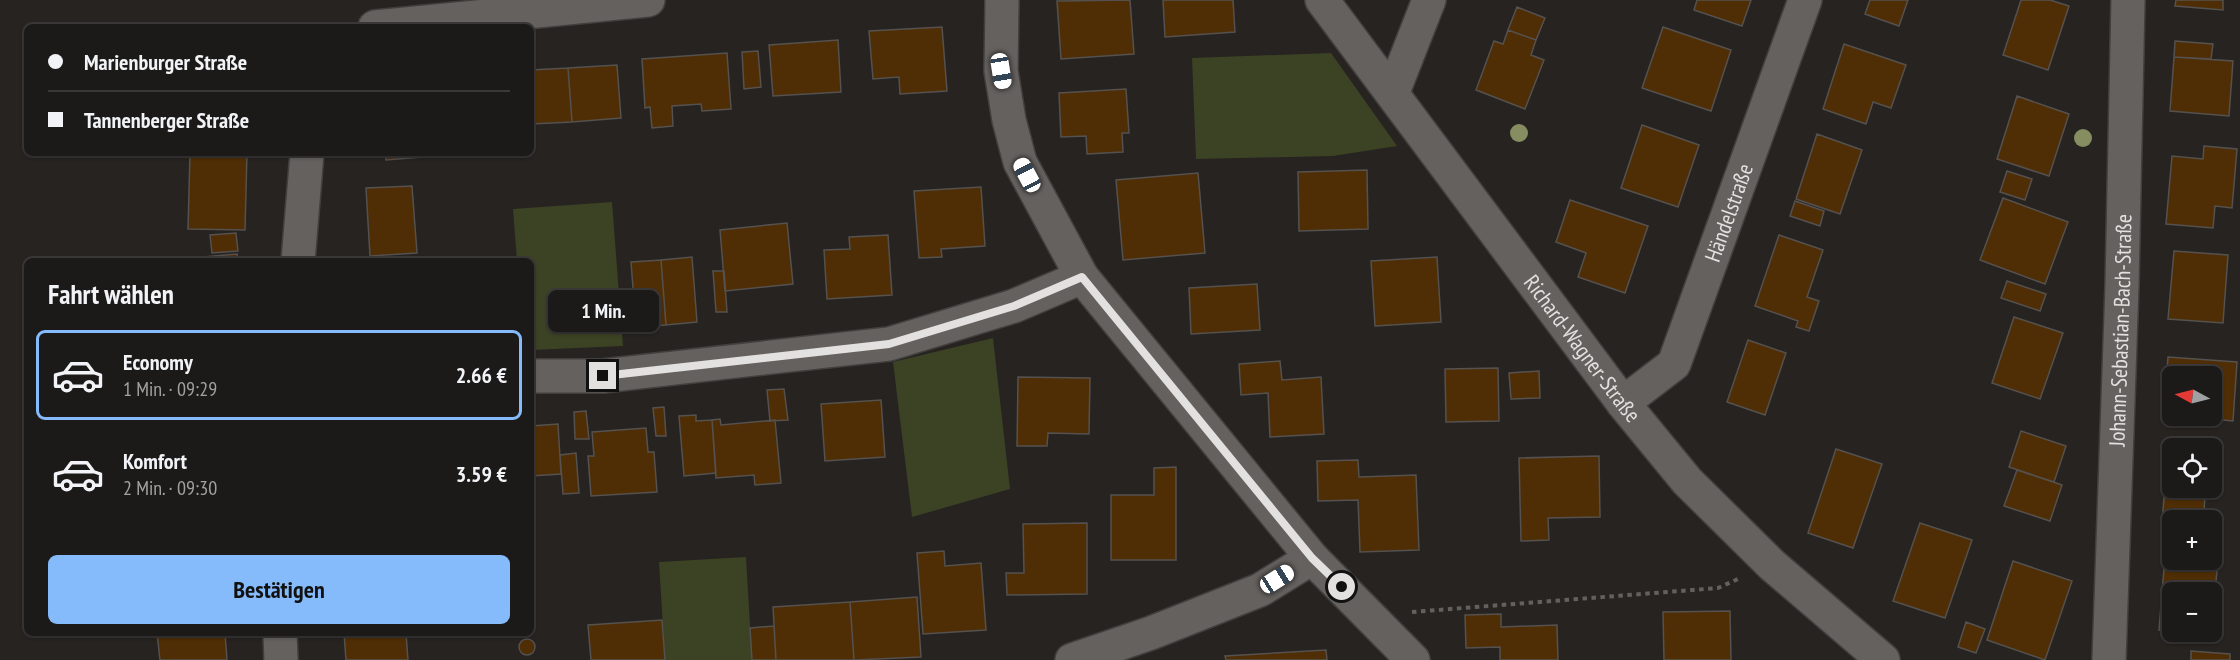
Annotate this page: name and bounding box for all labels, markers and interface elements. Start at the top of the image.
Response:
text: Marienburger Straße [84,48,247,76]
car [989,52,1013,90]
text: Tannenberger Straße [84,106,249,134]
car [1011,155,1043,195]
street label: Händelstraße [1698,160,1759,266]
street label: Johann-Sebastian-Bach-Straße [2102,214,2137,448]
street label: Richard-Wagner-Straße [1518,269,1647,428]
text: Fahrt wählen [48,277,174,311]
callout: 1 Min. [548,289,658,331]
text: 1 Min. [581,298,626,324]
icon: car [51,348,105,402]
text: Economy [123,348,193,376]
text: 2.66 € [456,361,507,389]
route end [589,362,616,389]
north arrow [2162,366,2222,426]
map controls [2162,366,2222,642]
text: 1 Min. · 09:29 [123,376,217,402]
button: locate [2162,438,2222,498]
icon: car [51,447,105,501]
text: Komfort [123,447,187,475]
text: 3.59 € [456,460,507,488]
text: 2 Min. · 09:30 [123,475,217,501]
button: + [2162,510,2222,570]
button: Bestätigen [48,555,510,624]
car [1257,562,1297,596]
route start [1328,573,1355,600]
button: − [2162,582,2222,642]

